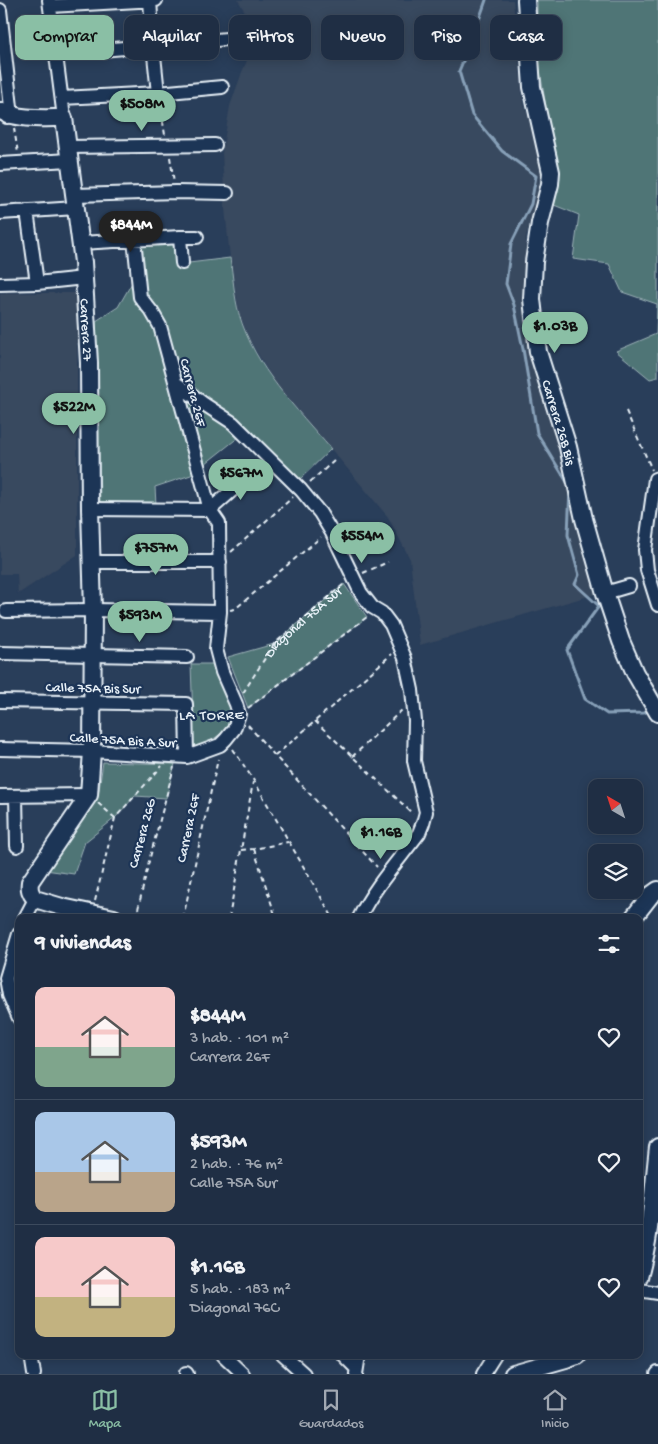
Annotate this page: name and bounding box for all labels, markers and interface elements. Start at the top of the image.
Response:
chip: Comprar [15,15,114,60]
chip: Alquilar [124,15,219,60]
chip: Filtros [229,15,311,60]
chip: Nuevo [321,15,404,60]
chip: Piso [414,15,480,60]
chip: Casa [490,15,562,60]
pin: $508M [107,90,177,132]
text: $508M [120,96,164,115]
pin: $844M [96,210,166,253]
text: $844M [110,217,152,236]
street label: Carrera 27 [74,298,95,362]
pin: $1.03B [514,312,596,354]
text: $1.03B [533,318,577,337]
street label: Carrera 26F [174,357,209,429]
street label: Carrera 26B Bis [536,378,578,468]
pin: $522M [39,392,109,435]
text: $522M [53,399,95,418]
pin: $567M [206,458,276,501]
text: $567M [219,465,263,484]
pin: $554M [327,522,397,564]
text: $554M [341,528,383,547]
pin: $757M [121,534,191,576]
text: $757M [134,540,178,559]
street label: Diagonal 75A Sur [261,583,347,663]
pin: $593M [105,600,175,643]
text: $593M [118,607,162,626]
street label: Calle 75A Bis Sur [45,680,142,699]
district label: LA TORRE [179,707,245,725]
street label: Calle 75A Bis A Sur [69,730,178,753]
north arrow [588,779,642,834]
map controls [588,779,643,899]
street label: Carrera 26F [174,792,205,864]
street label: Carrera 26G [126,796,161,870]
pin: $1.16B [340,818,422,860]
text: $1.16B [360,824,402,843]
button: layers [588,844,643,899]
icon: filters [595,930,623,958]
text: 9 viviendas [35,932,131,957]
text: $844M [190,1005,245,1030]
icon: home [75,1007,135,1067]
icon: heart [595,1023,623,1051]
text: 3 hab. · 101 m² [190,1030,289,1049]
text: Carrera 26F [190,1049,270,1068]
text: $593M [190,1131,246,1156]
icon: home [75,1132,135,1192]
icon: heart [595,1148,623,1176]
text: 2 hab. · 76 m² [190,1156,283,1175]
text: Calle 75A Sur [190,1175,277,1194]
text: $1.16B [190,1256,244,1281]
icon: home [75,1257,135,1317]
icon: heart [595,1273,623,1301]
text: 5 hab. · 183 m² [190,1281,291,1300]
text: Diagonal 76C [190,1300,279,1319]
tab: Mapa [89,1386,121,1433]
tab: Guardados [299,1386,363,1433]
tab: Inicio [541,1386,569,1433]

